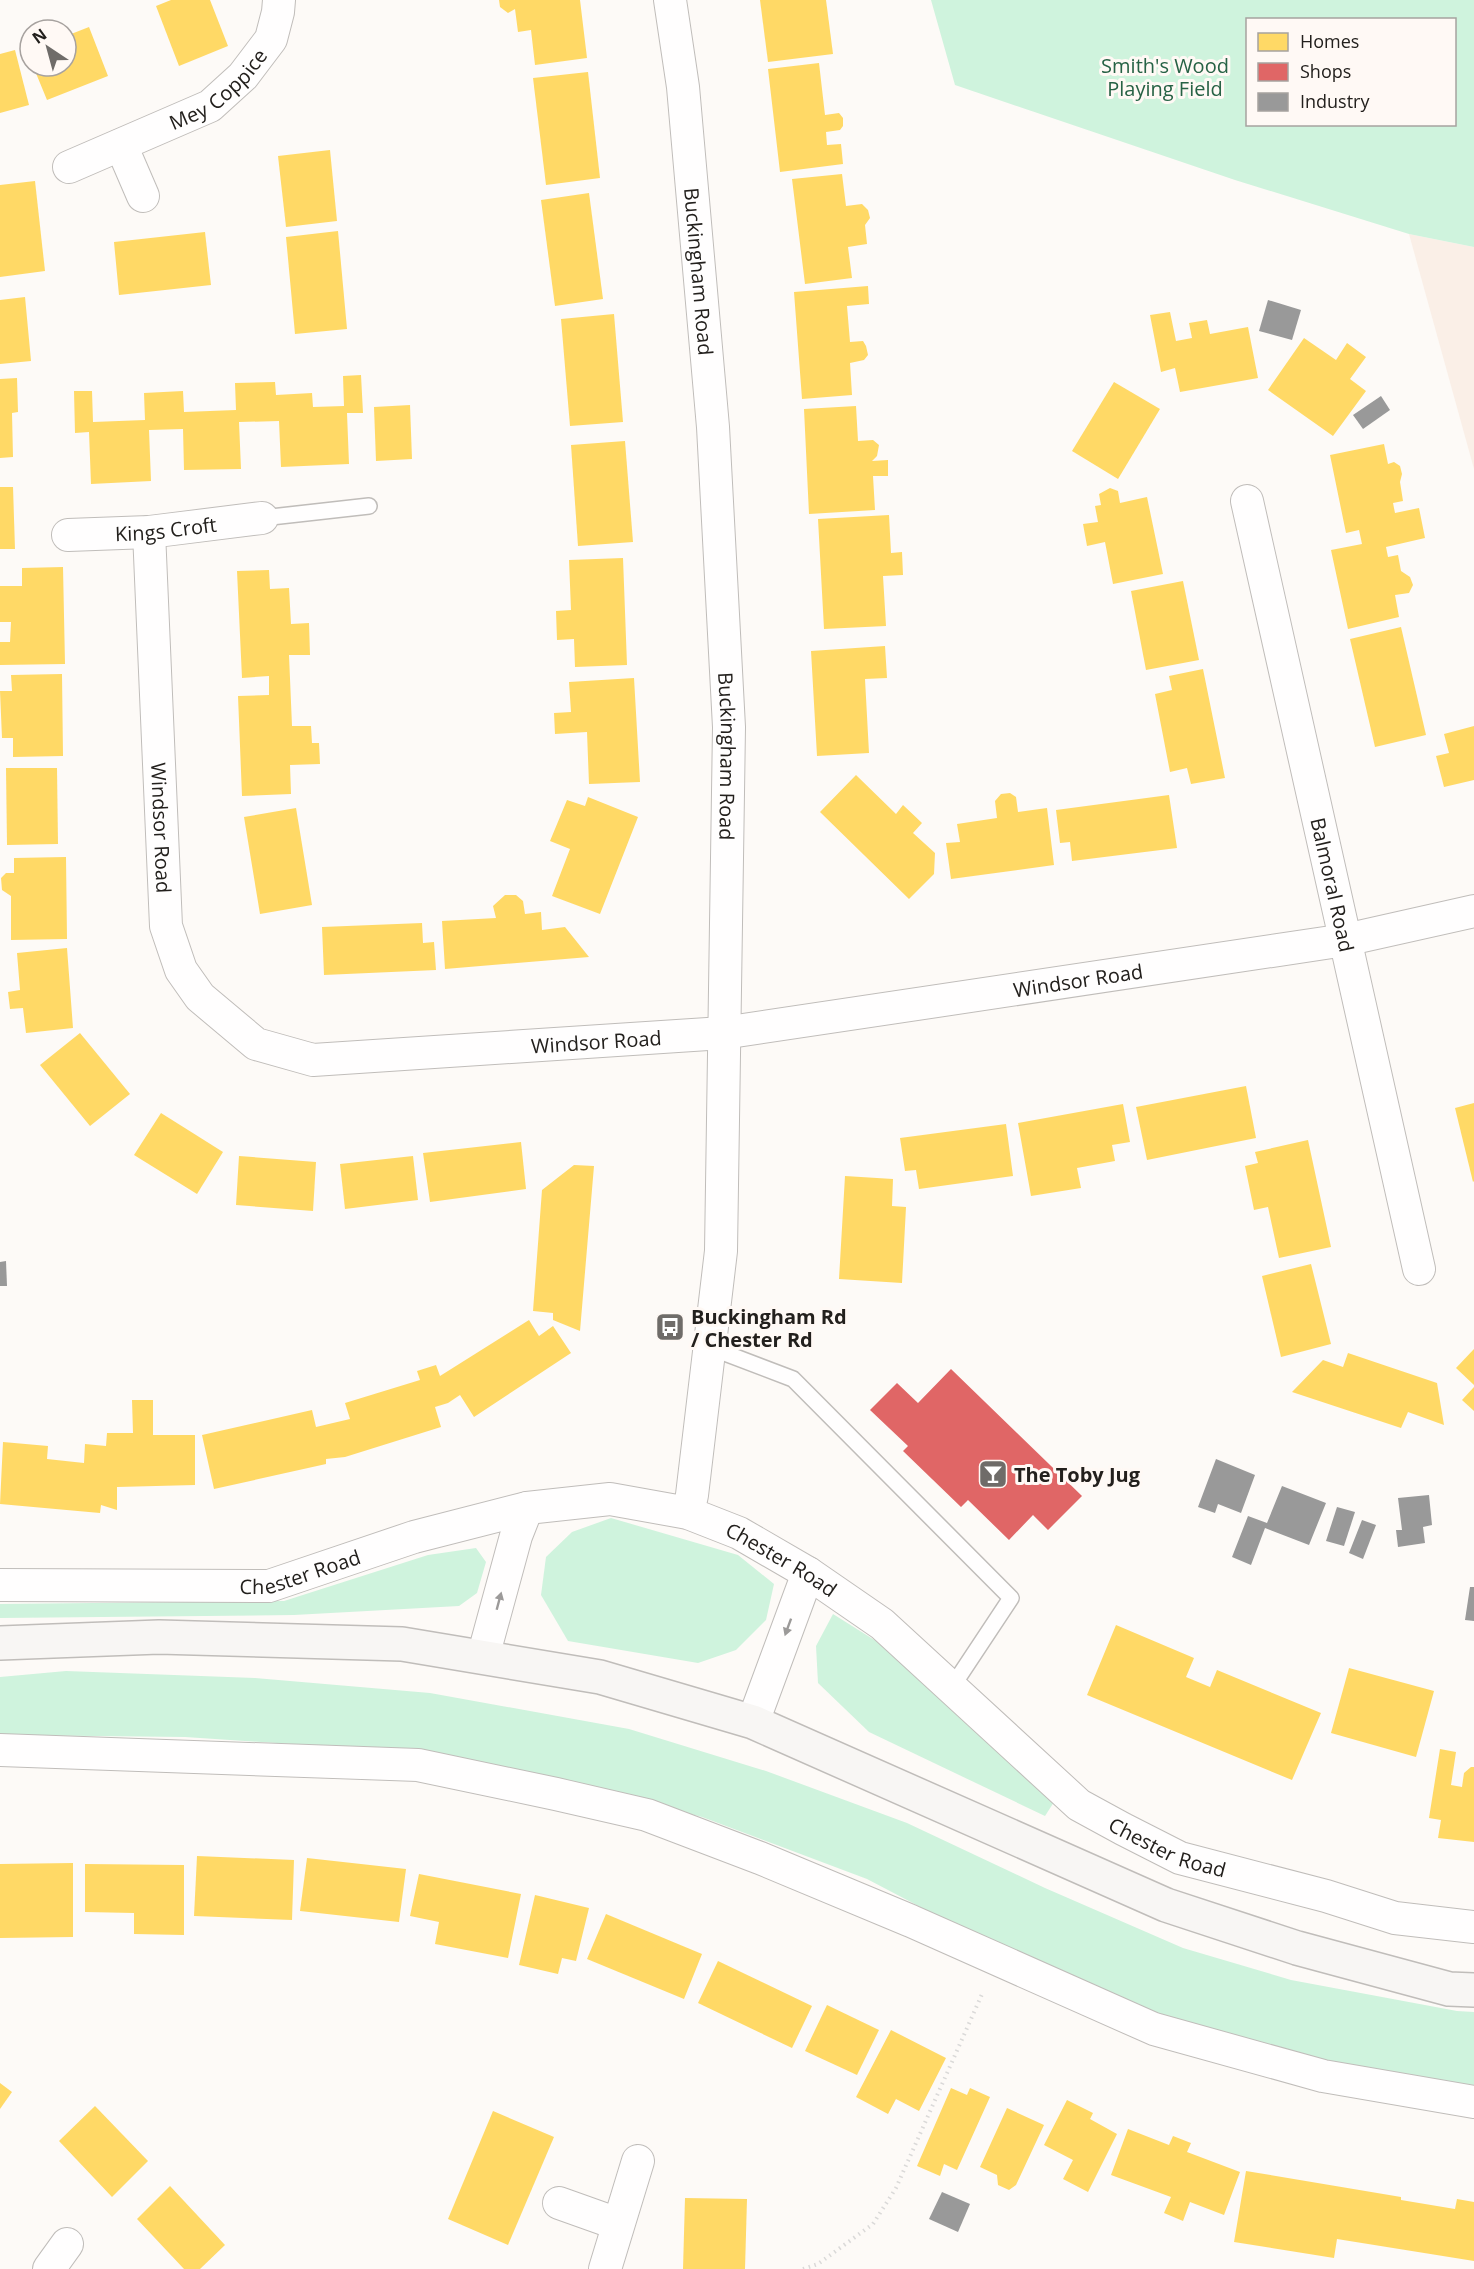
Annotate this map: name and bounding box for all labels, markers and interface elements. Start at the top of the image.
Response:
north arrow [18,18,78,78]
legend [1246,18,1456,126]
text: N [27,23,51,49]
text: Homes [1300,29,1359,53]
street label: Mey Coppice [165,43,273,136]
park label: Smith's Wood Playing Field [1101,52,1229,102]
text: Shops [1300,59,1351,83]
text: Industry [1300,89,1370,113]
street label: Buckingham Road [678,186,720,356]
street label: Kings Croft [115,510,218,547]
street label: Buckingham Road [713,671,743,841]
street label: Windsor Road [145,762,178,894]
street label: Balmoral Road [1305,815,1361,954]
street label: Windsor Road [1011,957,1145,1003]
street label: Windsor Road [530,1024,662,1059]
place label: Buckingham Rd / Chester Rd [691,1303,847,1353]
bus stop icon: Buckingham Rd / Chester Rd [654,1311,686,1343]
bar icon: The Toby Jug [977,1458,1009,1490]
place label: The Toby Jug [1014,1461,1141,1488]
street label: Chester Road [722,1516,842,1603]
street label: Chester Road [239,1543,364,1600]
one-way arrow [494,1592,504,1610]
one-way arrow [782,1619,792,1637]
street label: Chester Road [1104,1810,1229,1883]

